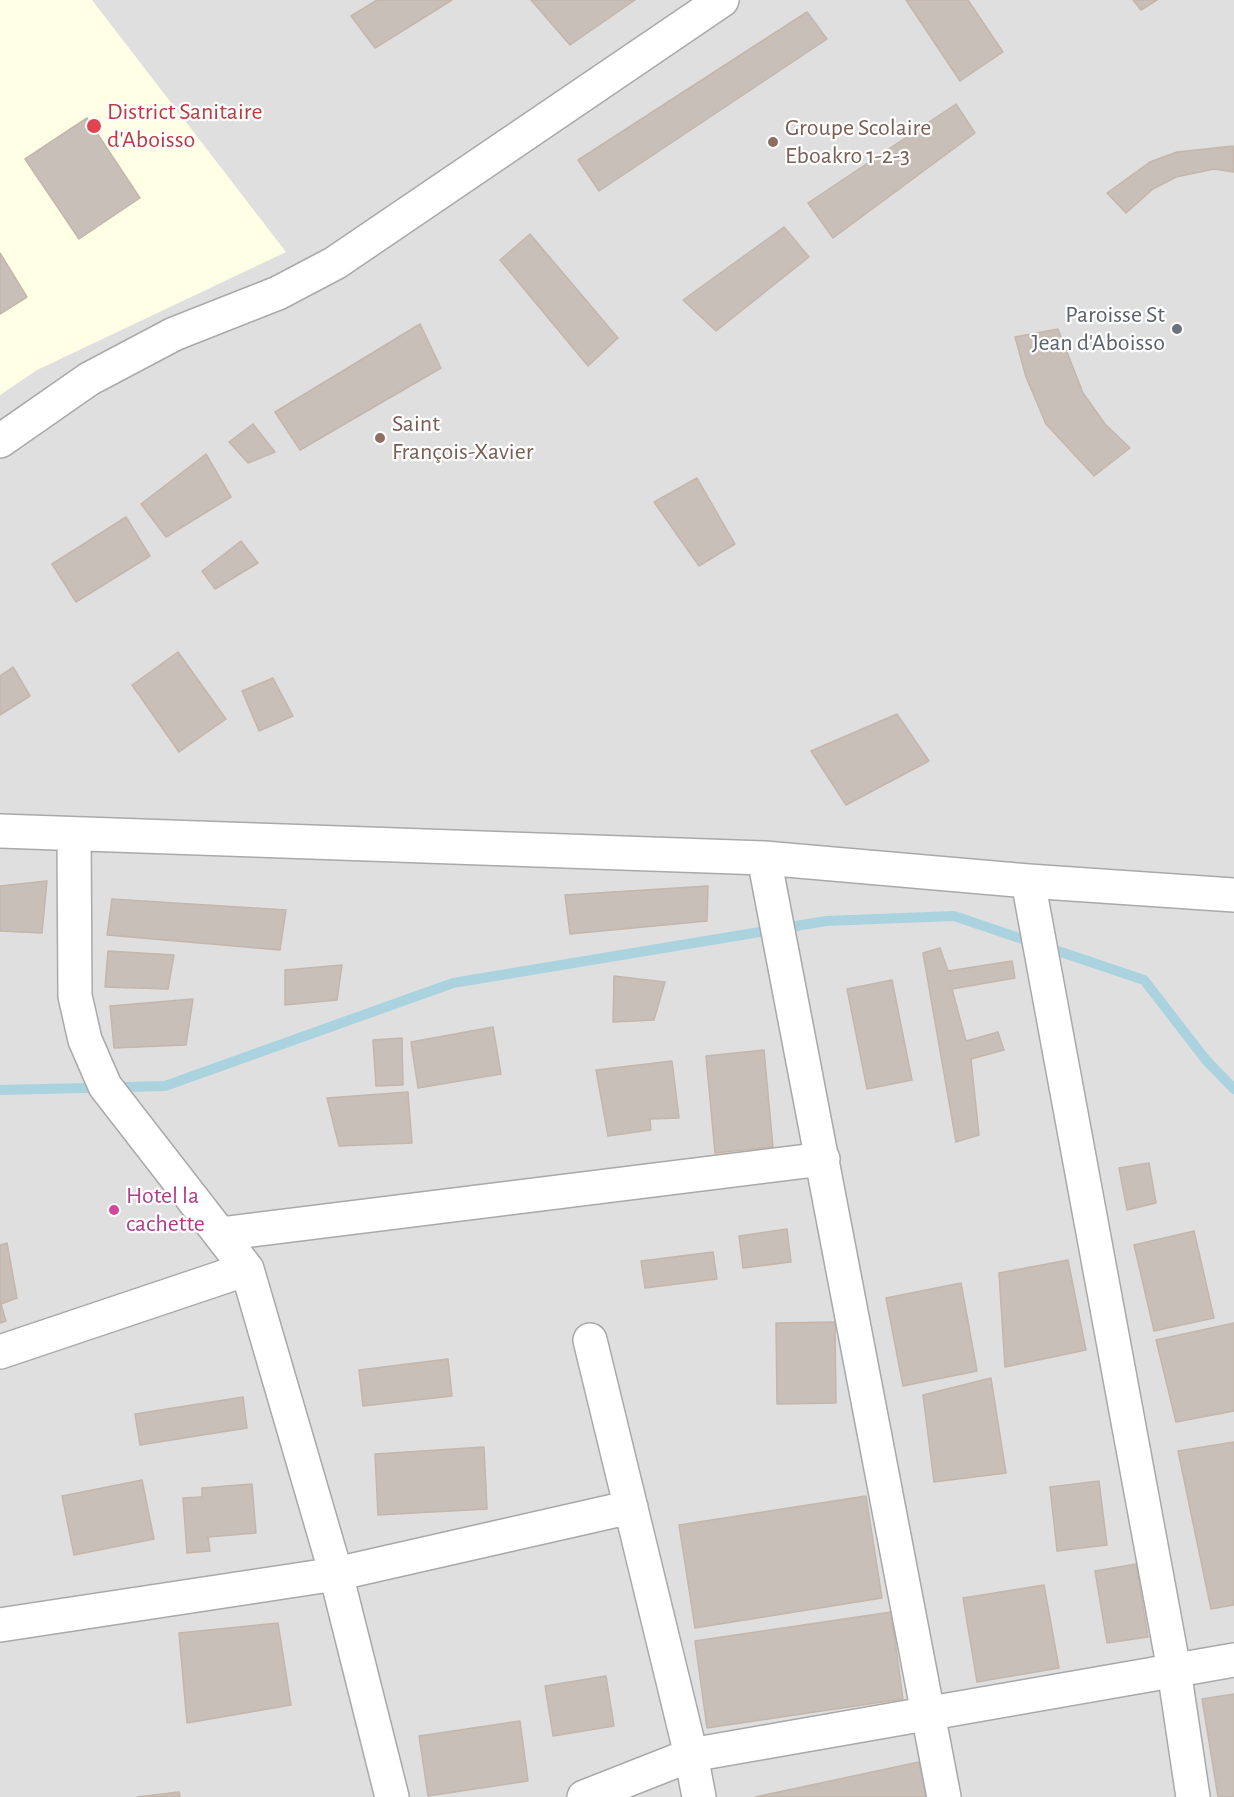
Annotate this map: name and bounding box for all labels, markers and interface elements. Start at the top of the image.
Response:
place label: District Sanitaire d'Aboisso [107,98,262,154]
place label: Groupe Scolaire Eboakro 1-2-3 [785,114,931,170]
marker: District Sanitaire d'Aboisso [85,117,103,135]
marker: Groupe Scolaire Eboakro 1-2-3 [766,135,780,149]
place label: Paroisse St Jean d'Aboisso [1031,301,1165,357]
marker: Paroisse St Jean d'Aboisso [1170,322,1184,336]
place label: Saint François-Xavier [392,410,533,466]
marker: Saint François-Xavier [373,431,387,445]
place label: Hotel la cachette [126,1182,205,1238]
marker: Hotel la cachette [107,1203,121,1217]

